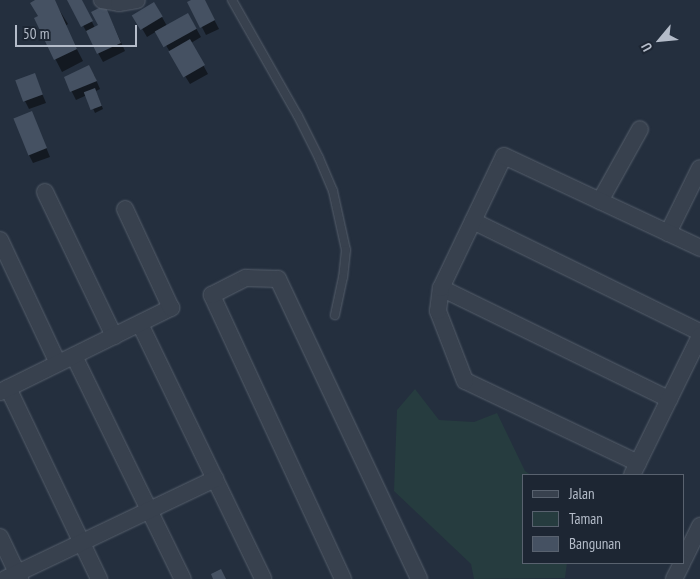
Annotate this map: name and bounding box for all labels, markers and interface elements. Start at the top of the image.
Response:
scale bar [18,15,140,47]
north arrow [635,15,685,65]
text: 50 m [23,24,49,43]
text: U [637,40,656,54]
legend [522,474,685,564]
text: Jalan [569,484,595,503]
text: Taman [569,509,603,528]
text: Bangunan [569,534,621,553]

